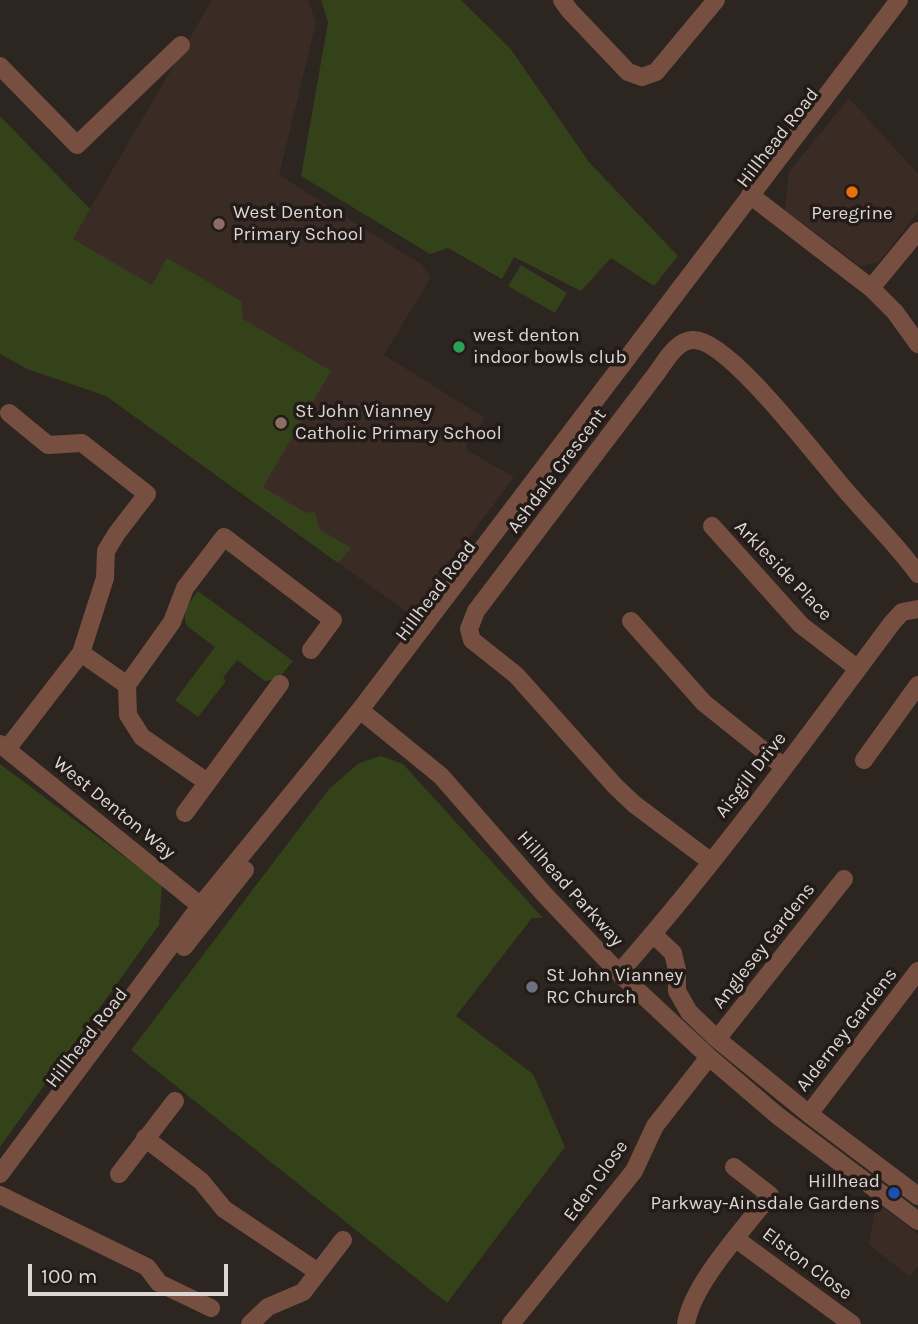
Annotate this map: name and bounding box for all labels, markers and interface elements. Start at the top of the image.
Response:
street label: Hillhead Road [732,84,824,192]
marker: Peregrine [844,184,860,200]
place label: West Denton Primary School [233,202,363,246]
place label: Peregrine [811,203,893,225]
marker: West Denton Primary School [211,216,227,232]
place label: west denton indoor bowls club [473,325,627,369]
marker: west denton indoor bowls club [451,339,467,355]
place label: St John Vianney Catholic Primary School [295,401,502,445]
street label: Ashdale Crescent [503,404,611,538]
marker: St John Vianney Catholic Primary School [273,415,289,431]
street label: Arkleside Place [729,516,837,626]
street label: Hillhead Road [391,536,481,646]
street label: Aisgill Drive [710,728,792,822]
street label: West Denton Way [48,752,180,864]
street label: Hillhead Parkway [512,826,628,952]
street label: Anglesey Gardens [708,879,820,1013]
street label: Alderney Gardens [792,964,902,1096]
place label: St John Vianney RC Church [546,965,683,1009]
marker: St John Vianney RC Church [524,979,540,995]
street label: Hillhead Road [41,984,133,1092]
street label: Eden Close [559,1136,633,1226]
place label: Hillhead Parkway-Ainsdale Gardens [650,1171,880,1215]
marker: Hillhead Parkway-Ainsdale Gardens [886,1185,902,1201]
street label: Elston Close [758,1223,856,1305]
scale bar [32,1250,231,1294]
text: 100 m [41,1264,98,1288]

